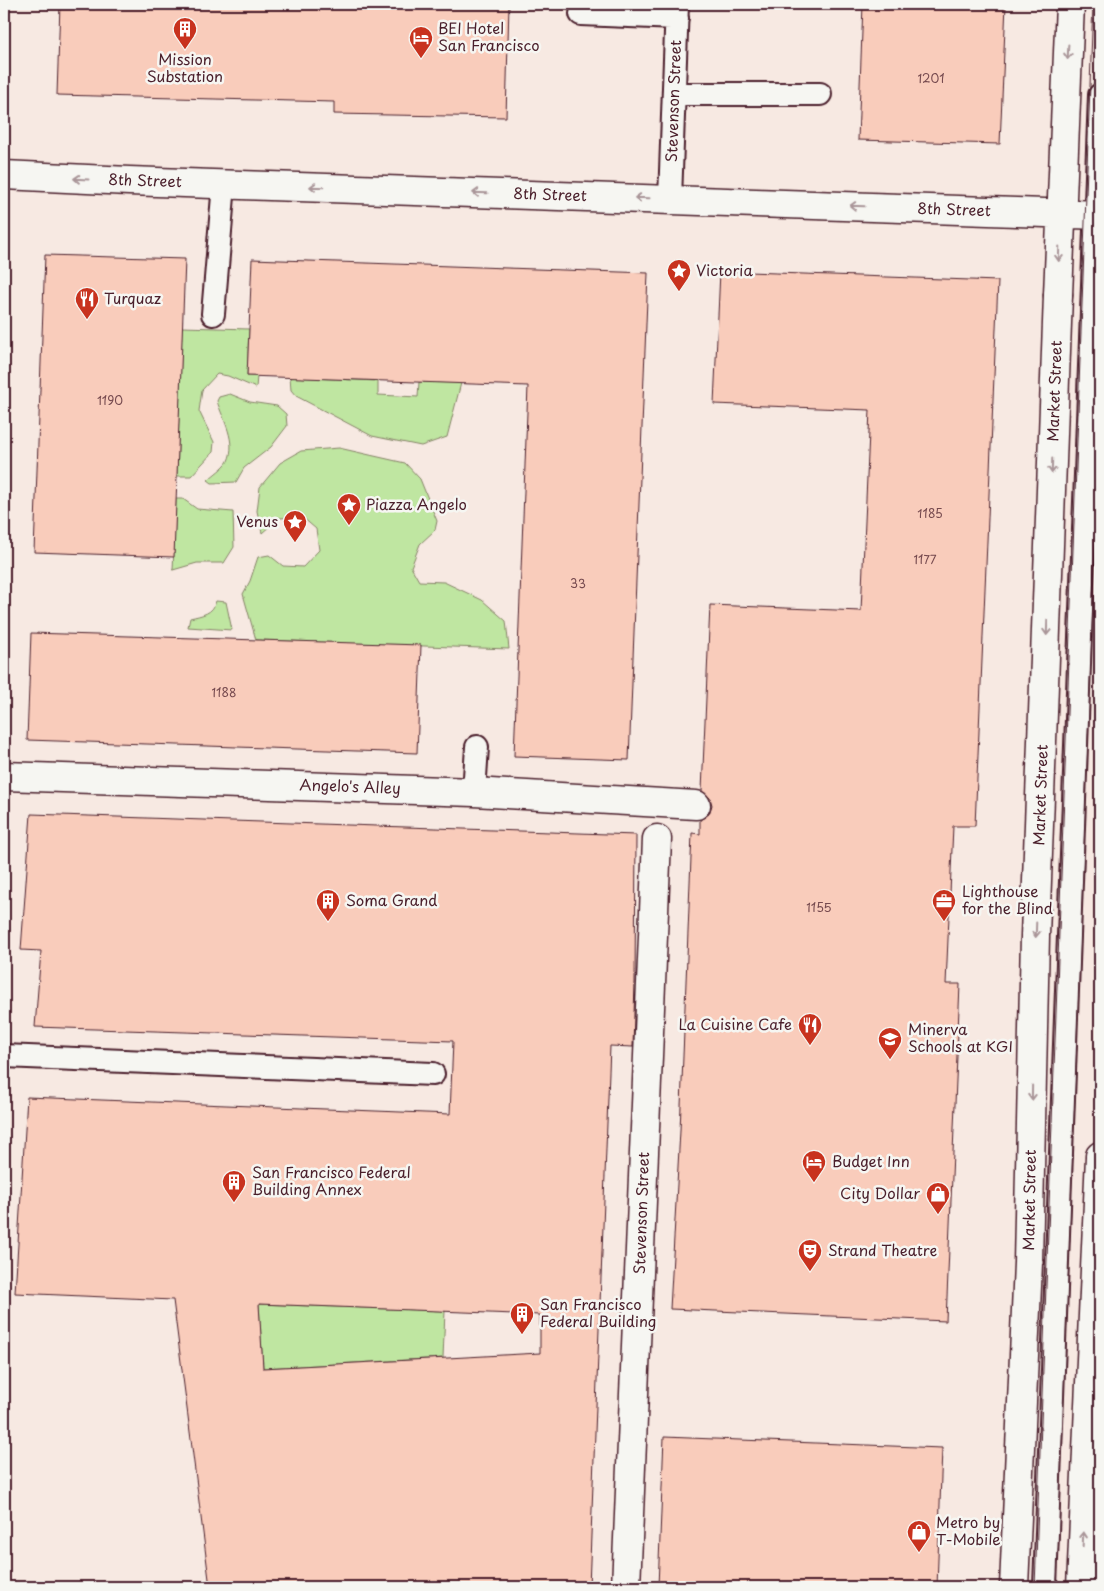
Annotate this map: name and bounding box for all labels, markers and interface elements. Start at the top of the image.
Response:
building icon: Mission Substation [172,16,198,50]
place label: BEI Hotel San Francisco [438,16,540,56]
hotel icon: BEI Hotel San Francisco [408,25,434,59]
street label: Stevenson Street [659,39,686,162]
one-way arrow [1063,44,1073,60]
place label: Mission Substation [147,47,223,87]
house number: 1201 [917,69,945,87]
street label: 8th Street [108,167,182,192]
one-way arrow [73,174,89,183]
street label: 8th Street [513,181,587,206]
one-way arrow [309,182,326,192]
one-way arrow [472,188,488,197]
one-way arrow [634,193,650,203]
street label: 8th Street [917,196,991,221]
one-way arrow [849,201,866,211]
one-way arrow [1055,246,1064,262]
place icon: Victoria [666,258,692,292]
place label: Victoria [696,258,753,281]
restaurant icon: Turquaz [74,286,100,320]
place label: Turquaz [104,286,161,309]
street label: Market Street [1040,340,1067,442]
house number: 1190 [97,391,123,409]
one-way arrow [1048,458,1057,474]
place icon: Piazza Angelo [336,492,362,526]
place label: Piazza Angelo [366,492,467,515]
house number: 1185 [917,504,943,522]
place label: Venus [236,509,278,532]
place icon: Venus [282,509,308,543]
house number: 1177 [913,550,937,568]
house number: 33 [570,574,586,592]
one-way arrow [1042,620,1051,636]
house number: 1188 [212,683,236,701]
street label: Market Street [1026,744,1053,846]
street label: Angelo's Alley [299,772,401,799]
place label: Lighthouse for the Blind [962,879,1053,919]
building icon: Soma Grand [315,888,341,922]
place label: Soma Grand [346,888,437,911]
office icon: Lighthouse for the Blind [931,888,957,922]
house number: 1155 [806,898,832,916]
one-way arrow [1031,922,1040,938]
place label: La Cuisine Cafe [678,1012,792,1035]
restaurant icon: La Cuisine Cafe [797,1012,823,1046]
place label: Minerva Schools at KGI [908,1017,1013,1057]
school or university icon: Minerva Schools at KGI [877,1026,903,1060]
one-way arrow [1027,1084,1037,1101]
hotel icon: Budget Inn [801,1149,827,1183]
place label: Budget Inn [832,1149,910,1172]
street label: Market Street [1016,1149,1041,1251]
street label: Stevenson Street [627,1151,654,1274]
place label: San Francisco Federal Building Annex [252,1160,411,1200]
building icon: San Francisco Federal Building Annex [221,1169,247,1203]
place label: City Dollar [840,1181,920,1204]
shop icon: City Dollar [925,1181,951,1215]
theatre icon: Strand Theatre [797,1238,823,1272]
place label: Strand Theatre [828,1238,938,1261]
place label: San Francisco Federal Building [540,1292,656,1332]
building icon: San Francisco Federal Building [509,1301,535,1335]
place label: Metro by T-Mobile [936,1510,1001,1550]
shop icon: Metro by T-Mobile [906,1519,932,1553]
one-way arrow [1078,1531,1088,1547]

